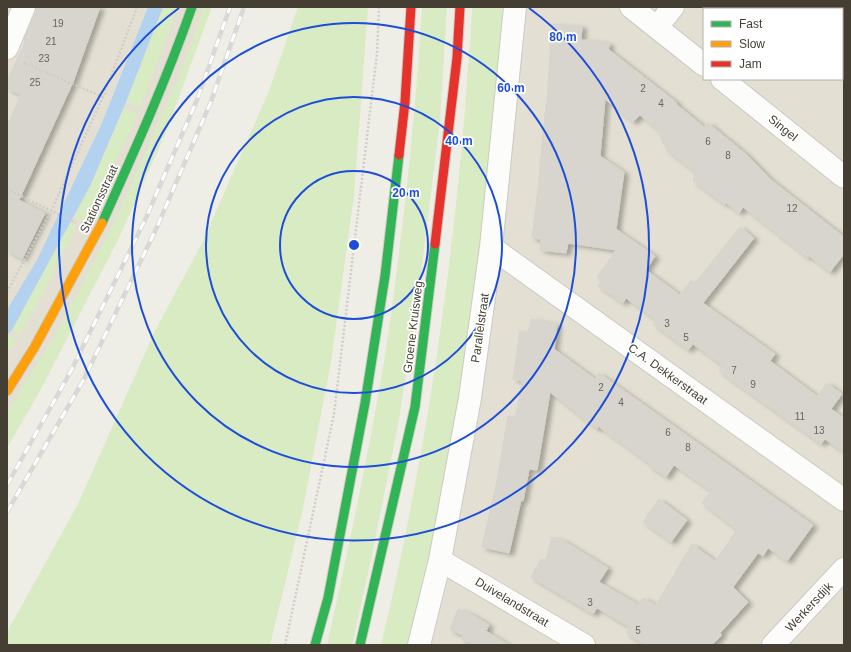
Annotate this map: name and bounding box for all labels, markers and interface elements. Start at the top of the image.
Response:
legend [703,8,843,80]
text: Fast [739,17,763,31]
house number: 19 [52,18,64,29]
text: 80 m [549,30,577,44]
house number: 21 [45,36,57,47]
text: Slow [739,37,765,51]
house number: 23 [38,53,50,64]
text: Jam [739,57,762,71]
house number: 25 [29,77,41,88]
text: 60 m [497,81,525,95]
house number: 2 [640,83,646,94]
house number: 4 [658,98,664,109]
street label: Singel [766,112,800,144]
text: 40 m [445,134,473,148]
house number: 6 [705,136,711,147]
house number: 8 [725,150,731,161]
street label: Stationsstraat [77,162,121,235]
text: 20 m [392,186,420,200]
house number: 12 [786,203,798,214]
centre of rings [347,238,361,252]
street label: Groene Kruisweg [400,280,426,374]
street label: Parallelstraat [468,292,492,364]
house number: 3 [664,318,670,329]
house number: 5 [683,332,689,343]
street label: C.A. Dekkerstraat [626,341,711,408]
house number: 7 [731,365,737,376]
house number: 9 [750,379,756,390]
house number: 2 [598,382,604,393]
house number: 4 [618,397,624,408]
house number: 11 [795,411,806,422]
house number: 13 [813,425,825,436]
house number: 6 [665,427,671,438]
house number: 8 [685,442,691,453]
street label: Duivelandstraat [473,575,552,630]
street label: Werkersdijk [783,579,836,635]
house number: 3 [587,597,593,608]
house number: 5 [635,625,641,636]

